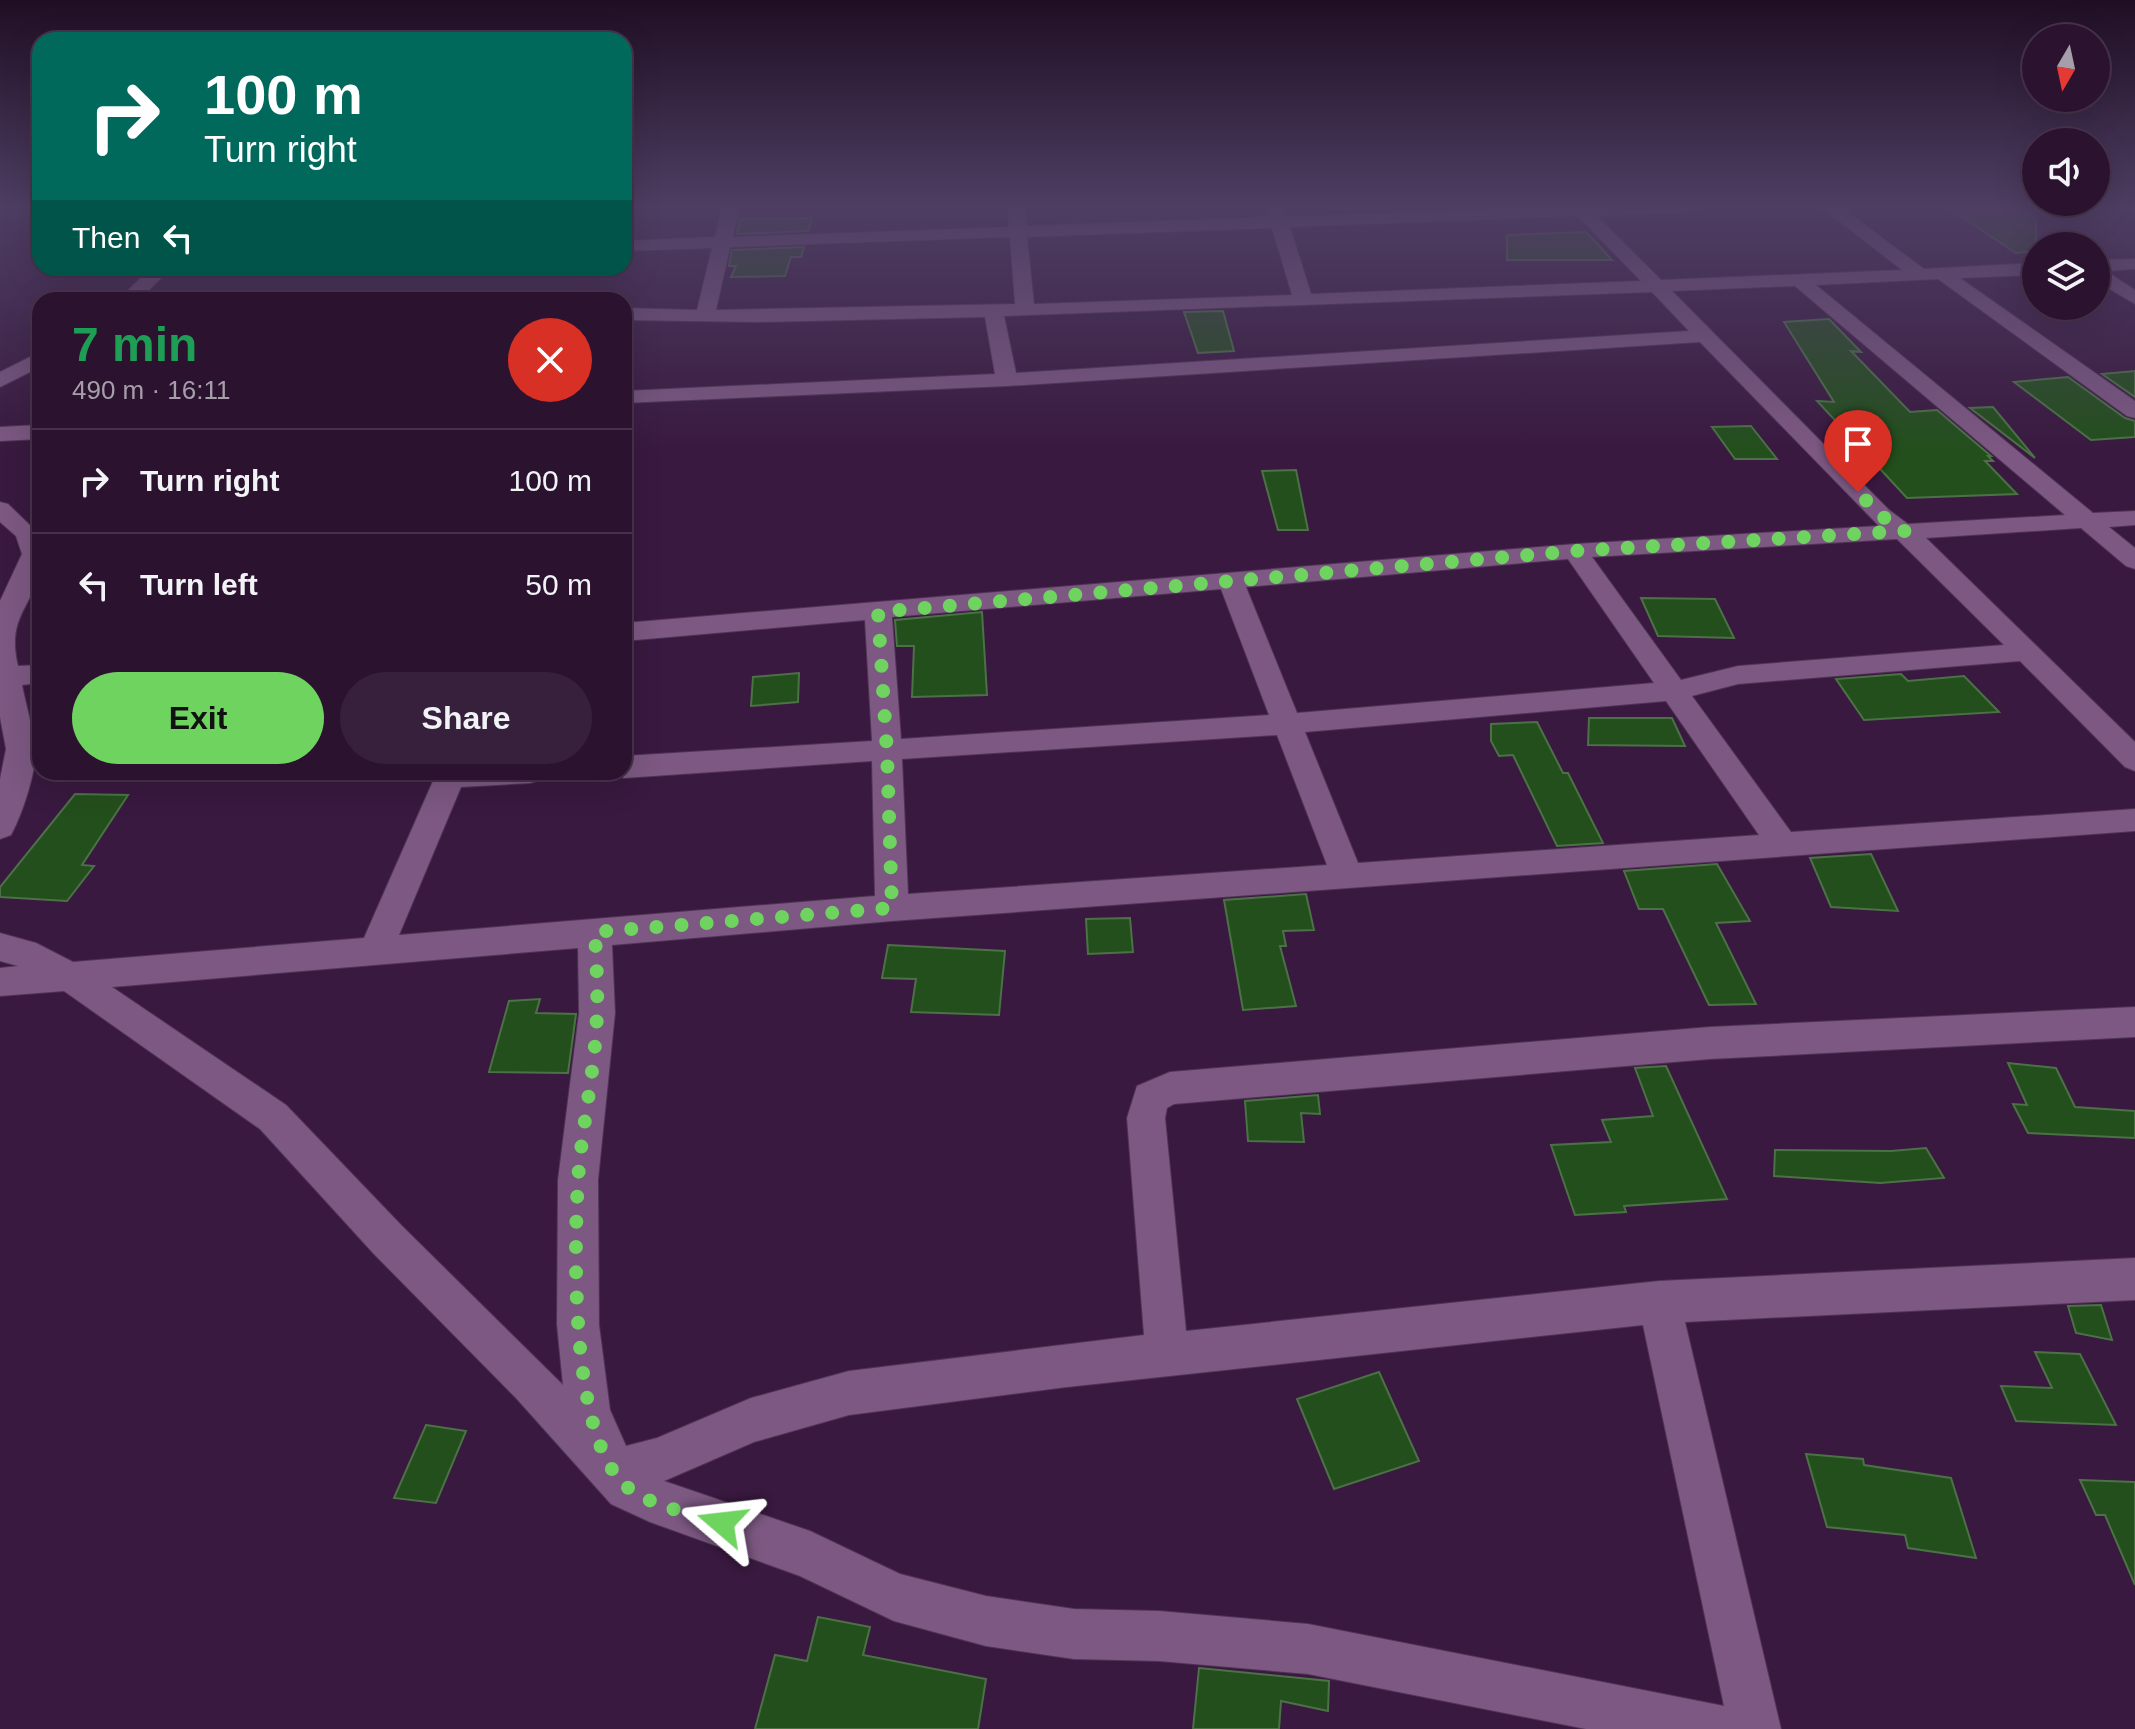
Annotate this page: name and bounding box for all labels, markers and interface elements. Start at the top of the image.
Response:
north arrow [2022,24,2110,112]
map controls [2022,24,2110,320]
text: 100 m [204,63,363,126]
icon: right [72,64,176,168]
button: sound [2022,128,2110,216]
text: Turn right [204,129,357,170]
icon: left [156,216,200,260]
text: Then [72,221,140,254]
button: layers [2022,232,2110,320]
text: 7 min [72,318,197,371]
button: close [508,318,592,402]
text: 490 m · 16:11 [72,375,231,405]
pin [1824,410,1892,492]
icon: arrive [1836,422,1880,466]
icon: right [72,459,116,503]
text: Turn right [140,464,279,497]
text: 100 m [509,464,592,497]
icon: left [72,563,116,607]
text: Turn left [140,568,258,601]
text: 50 m [525,568,592,601]
button: Exit [72,672,324,764]
button: Share [340,672,592,764]
position arrow [680,1481,764,1565]

